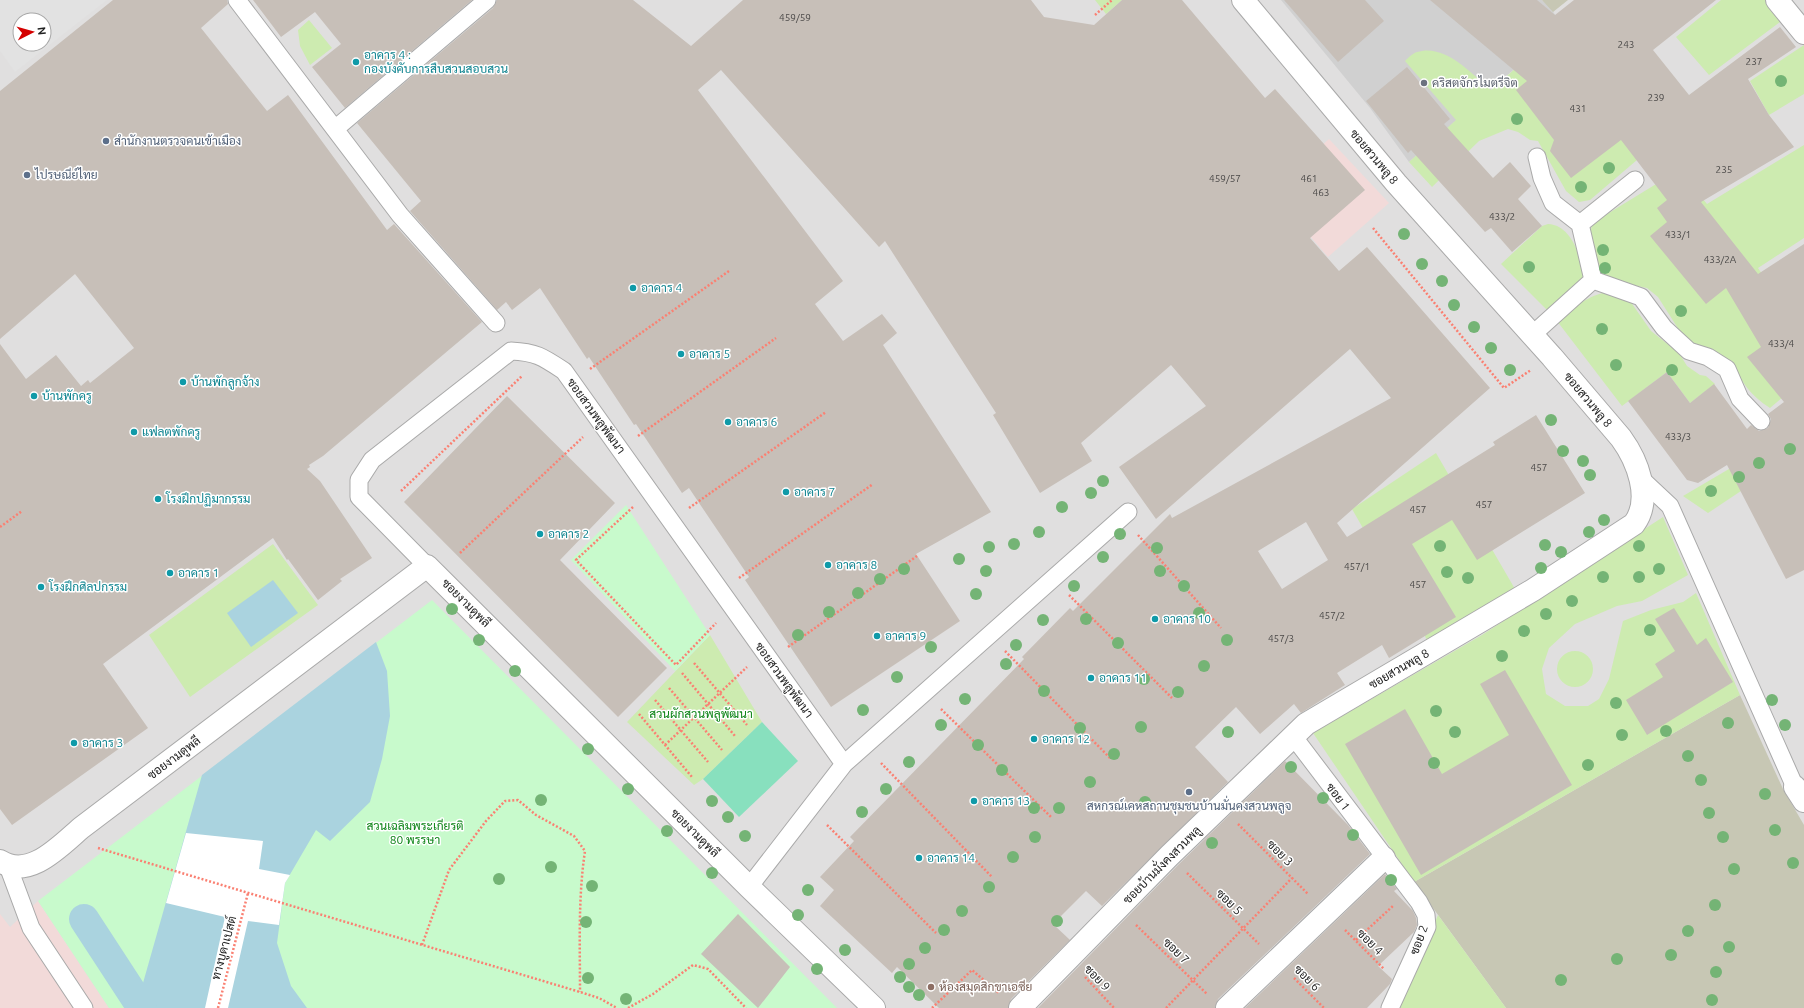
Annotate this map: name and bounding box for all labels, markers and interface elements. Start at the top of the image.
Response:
north arrow [12,12,52,52]
house number: 459/59 [779,12,811,23]
text: N [36,26,48,36]
house number: 243 [1618,39,1634,50]
place label: อาคาร 4 : กองบังคับการสืบสวนสอบสวน [364,48,508,75]
house number: 237 [1746,56,1762,67]
marker: อาคาร 4 : กองบังคับการสืบสวนสอบสวน [351,57,361,67]
place label: คริสตจักรไมตรีจิต [1432,75,1518,89]
marker: คริสตจักรไมตรีจิต [1419,78,1429,88]
house number: 239 [1648,92,1664,103]
house number: 431 [1570,103,1586,114]
street label: ซอยสวนพลู 8 [1346,127,1401,188]
place label: สำนักงานตรวจคนเข้าเมือง [114,134,241,147]
marker: สำนักงานตรวจคนเข้าเมือง [101,136,111,146]
house number: 235 [1716,164,1732,175]
place label: ไปรษณีย์ไทย [34,167,98,181]
marker: ไปรษณีย์ไทย [22,170,32,180]
house number: 459/57 [1209,173,1241,184]
house number: 461 [1301,173,1317,184]
house number: 463 [1313,187,1329,198]
house number: 433/2 [1489,211,1515,222]
house number: 433/1 [1665,229,1691,240]
house number: 433/2A [1704,254,1737,265]
place label: อาคาร 4 [641,281,682,294]
marker: อาคาร 4 [628,283,638,293]
house number: 433/4 [1768,338,1794,349]
place label: อาคาร 5 [689,347,730,360]
marker: อาคาร 5 [676,349,686,359]
street label: ซอยสวนพลู 8 [1560,370,1615,431]
place label: บ้านพักลูกจ้าง [191,375,260,390]
street label: ซอยสวนพลูพัฒนา [563,376,628,457]
marker: บ้านพักลูกจ้าง [178,377,188,387]
place label: บ้านพักครู [42,389,92,404]
marker: บ้านพักครู [29,391,39,401]
place label: อาคาร 6 [736,415,777,428]
marker: อาคาร 6 [723,417,733,427]
place label: แฟลตพักครู [142,425,201,440]
marker: แฟลตพักครู [129,427,139,437]
house number: 433/3 [1665,431,1691,442]
house number: 457 [1531,462,1547,473]
place label: อาคาร 7 [794,485,835,498]
marker: อาคาร 7 [781,487,791,497]
place label: โรงฝึกปฏิมากรรม [165,491,250,507]
marker: โรงฝึกปฏิมากรรม [153,494,163,504]
house number: 457 [1476,499,1492,510]
house number: 457 [1410,504,1426,515]
place label: อาคาร 2 [548,527,589,540]
marker: อาคาร 2 [535,529,545,539]
place label: อาคาร 8 [836,558,877,571]
marker: อาคาร 8 [823,560,833,570]
house number: 457/1 [1344,561,1370,572]
place label: อาคาร 1 [178,566,219,579]
marker: อาคาร 1 [165,568,175,578]
street label: ซอยงามดูพลี [438,575,494,631]
place label: โรงฝึกศิลปกรรม [48,579,127,593]
house number: 457 [1410,579,1426,590]
marker: โรงฝึกศิลปกรรม [36,582,46,592]
house number: 457/2 [1319,610,1345,621]
place label: อาคาร 10 [1163,612,1211,625]
marker: อาคาร 10 [1150,614,1160,624]
place label: อาคาร 9 [885,629,926,642]
marker: อาคาร 9 [872,631,882,641]
house number: 457/3 [1268,633,1294,644]
street label: ซอยสวนพลูพัฒนา [751,640,816,721]
street label: ซอยสวนพลู 8 [1366,646,1432,693]
place label: อาคาร 11 [1099,671,1147,684]
marker: อาคาร 11 [1086,673,1096,683]
park label: สวนผักสวนพลูพัฒนา [649,707,753,722]
place label: อาคาร 12 [1042,732,1090,745]
street label: ซอยงามดูพลี [144,733,204,783]
marker: อาคาร 12 [1029,734,1039,744]
place label: อาคาร 3 [82,736,123,749]
marker: อาคาร 3 [69,738,79,748]
street label: ซอย 1 [1324,780,1353,813]
marker: สหกรณ์เคหสถานชุมชนบ้านมั่นคงสวนพลูจ [1184,787,1194,797]
place label: อาคาร 13 [982,794,1030,807]
place label: สหกรณ์เคหสถานชุมชนบ้านมั่นคงสวนพลูจ [1087,795,1291,815]
marker: อาคาร 13 [969,796,979,806]
street label: ซอยงามดูพลี [667,805,723,861]
park label: สวนเฉลิมพระเกียรติ 80 พรรษา [366,818,464,846]
street label: ซอยบ้านมั่งคงสวนพลู [1118,821,1205,908]
street label: ซอย 3 [1265,837,1296,868]
place label: อาคาร 14 [927,851,975,864]
marker: อาคาร 14 [914,853,924,863]
street label: ซอย 5 [1214,886,1245,917]
street label: ทางบูดาเปสต์ [208,914,240,982]
street label: ซอย 2 [1407,923,1430,957]
street label: ซอย 4 [1355,926,1386,957]
street label: ซอย 7 [1161,935,1192,966]
street label: ซอย 9 [1082,962,1113,993]
street label: ซอย 6 [1292,962,1323,993]
place label: ห้องสมุดสิกขาเอซีย [939,979,1032,996]
marker: ห้องสมุดสิกขาเอซีย [926,982,936,992]

